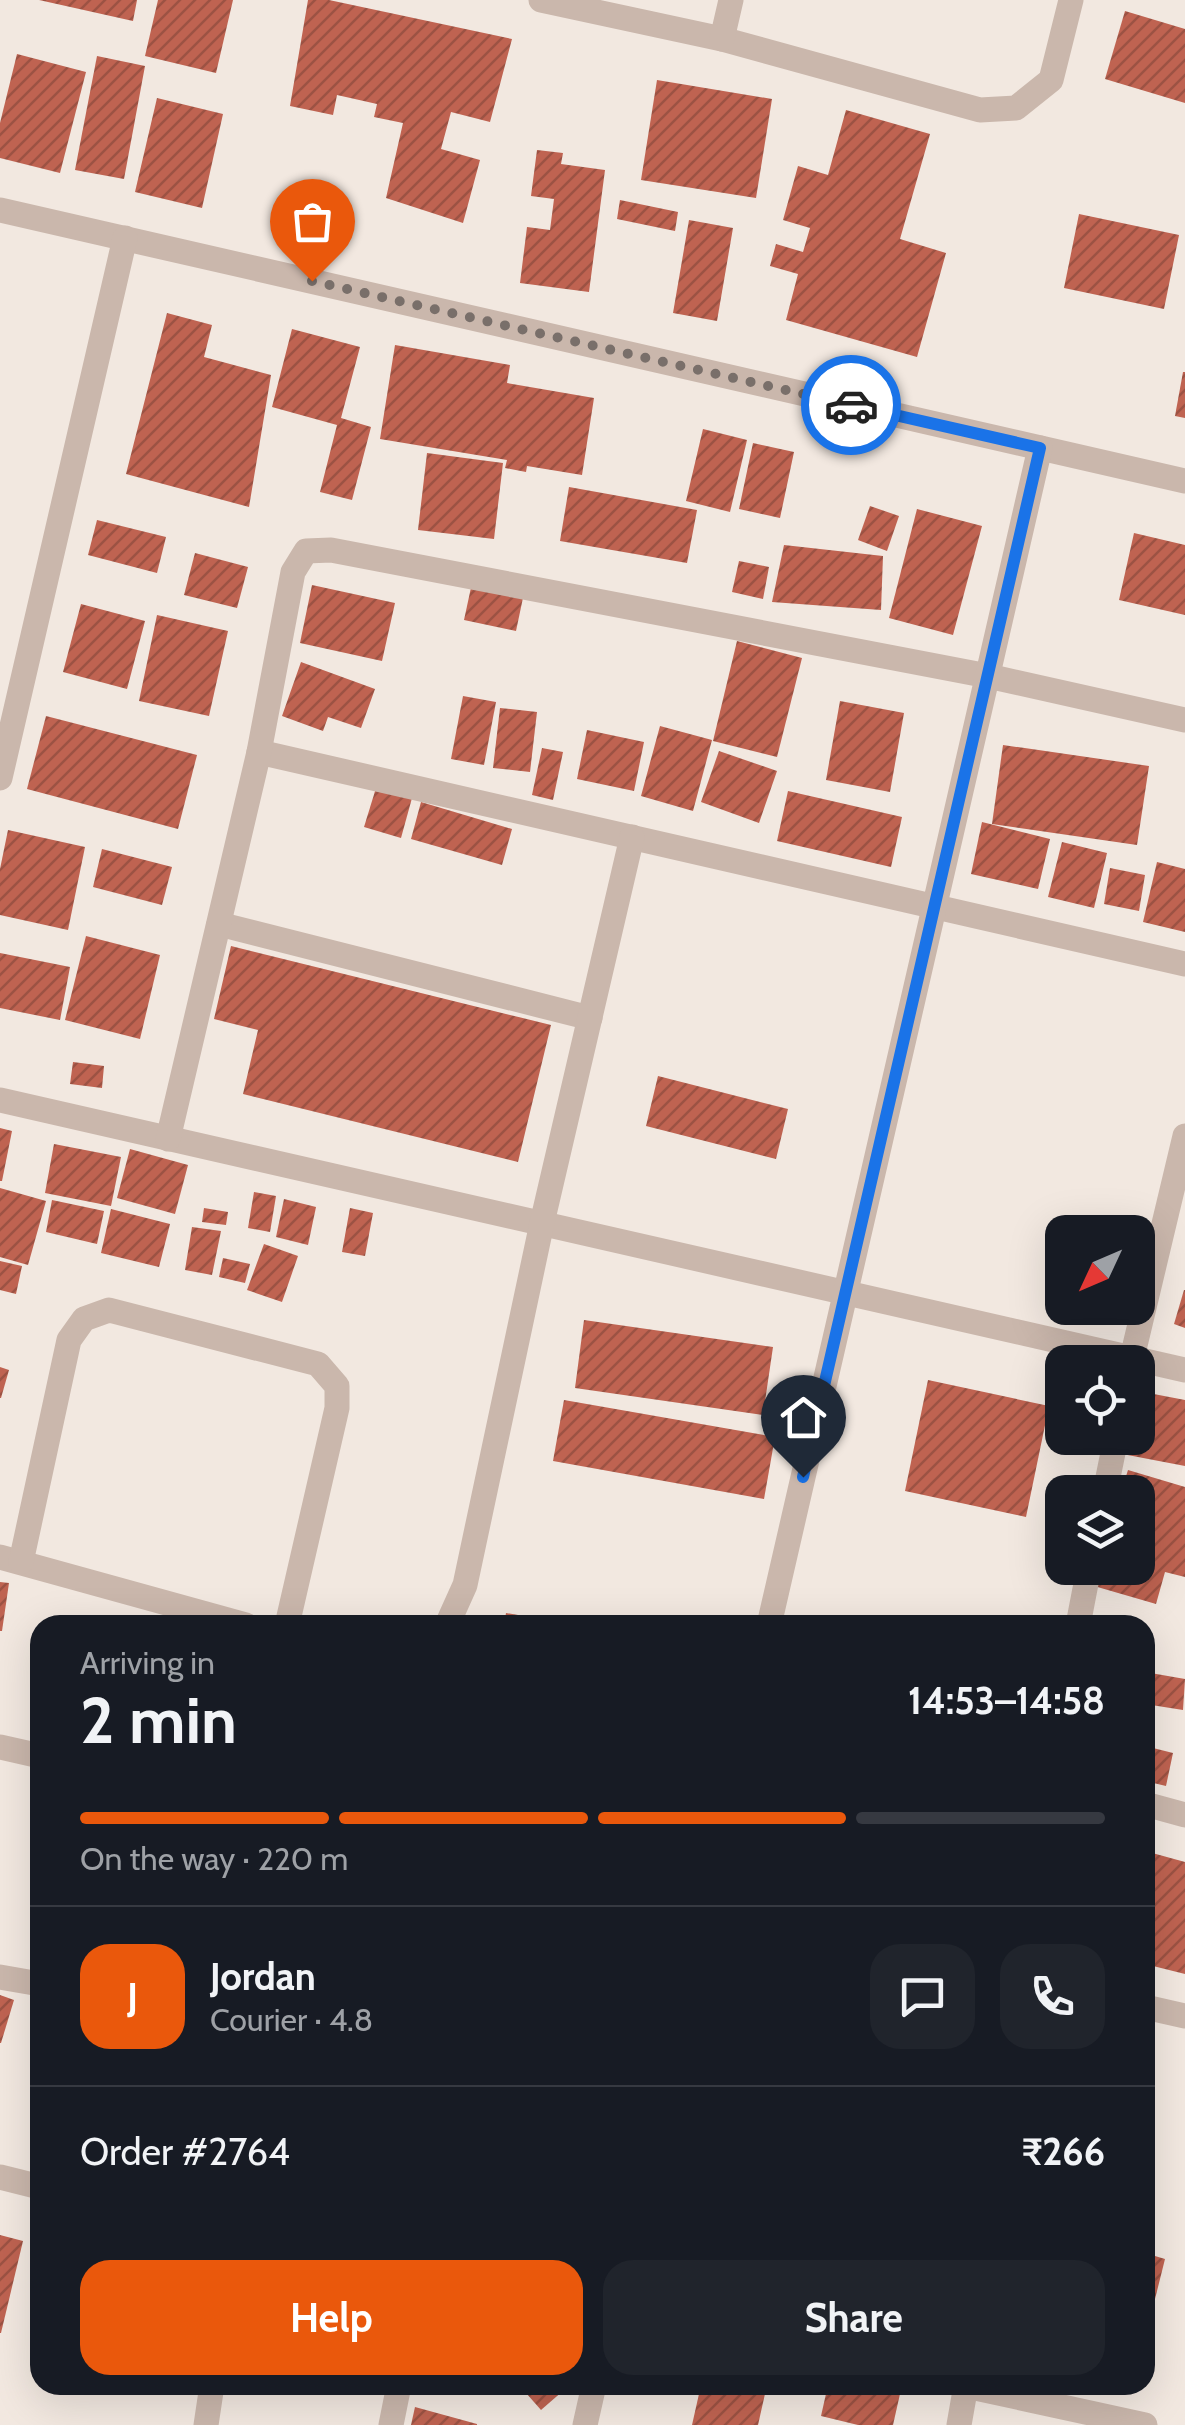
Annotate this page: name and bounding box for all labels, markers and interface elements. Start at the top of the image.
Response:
pin [270,179,355,282]
icon: bag [285,194,340,249]
courier [801,355,901,455]
icon: car [824,378,879,433]
north arrow [1045,1215,1155,1325]
map controls [1045,1215,1155,1585]
button: locate [1045,1345,1155,1455]
pin [761,1375,846,1478]
icon: home [776,1390,831,1445]
button: layers [1045,1475,1155,1585]
text: Arriving in [80,1643,215,1682]
text: 14:53–14:58 [908,1677,1105,1724]
text: 2 min [80,1680,237,1759]
text: On the way · 220 m [80,1839,348,1878]
button: chat [870,1944,975,2049]
button: phone [1000,1944,1105,2049]
text: Jordan [210,1953,316,2000]
text: J [127,1973,138,2020]
text: Courier · 4.8 [210,2000,373,2039]
text: Order #2764 [80,2128,290,2175]
text: ₹266 [1021,2128,1105,2175]
button: Help [80,2260,583,2375]
button: Share [603,2260,1105,2375]

